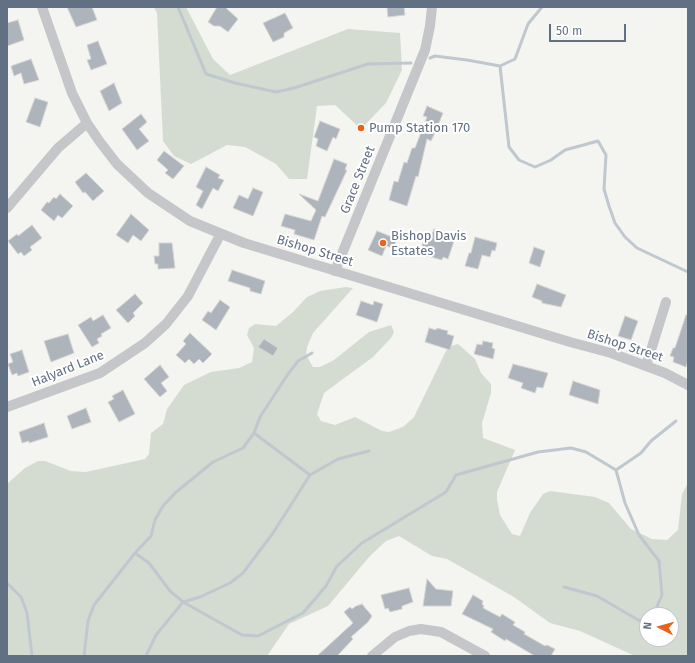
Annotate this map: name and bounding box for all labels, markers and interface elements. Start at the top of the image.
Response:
scale bar [551,16,628,42]
text: 50 m [556,24,582,38]
place label: Pump Station 170 [369,120,470,136]
marker: Pump Station 170 [356,123,366,133]
street label: Grace Street [337,144,379,216]
place label: Bishop Davis Estates [391,228,466,259]
street label: Bishop Street [275,232,355,270]
marker: Bishop Davis Estates [378,238,388,248]
street label: Bishop Street [585,326,665,366]
street label: Halyard Lane [30,347,106,391]
north arrow [639,607,679,647]
text: N [641,621,654,630]

